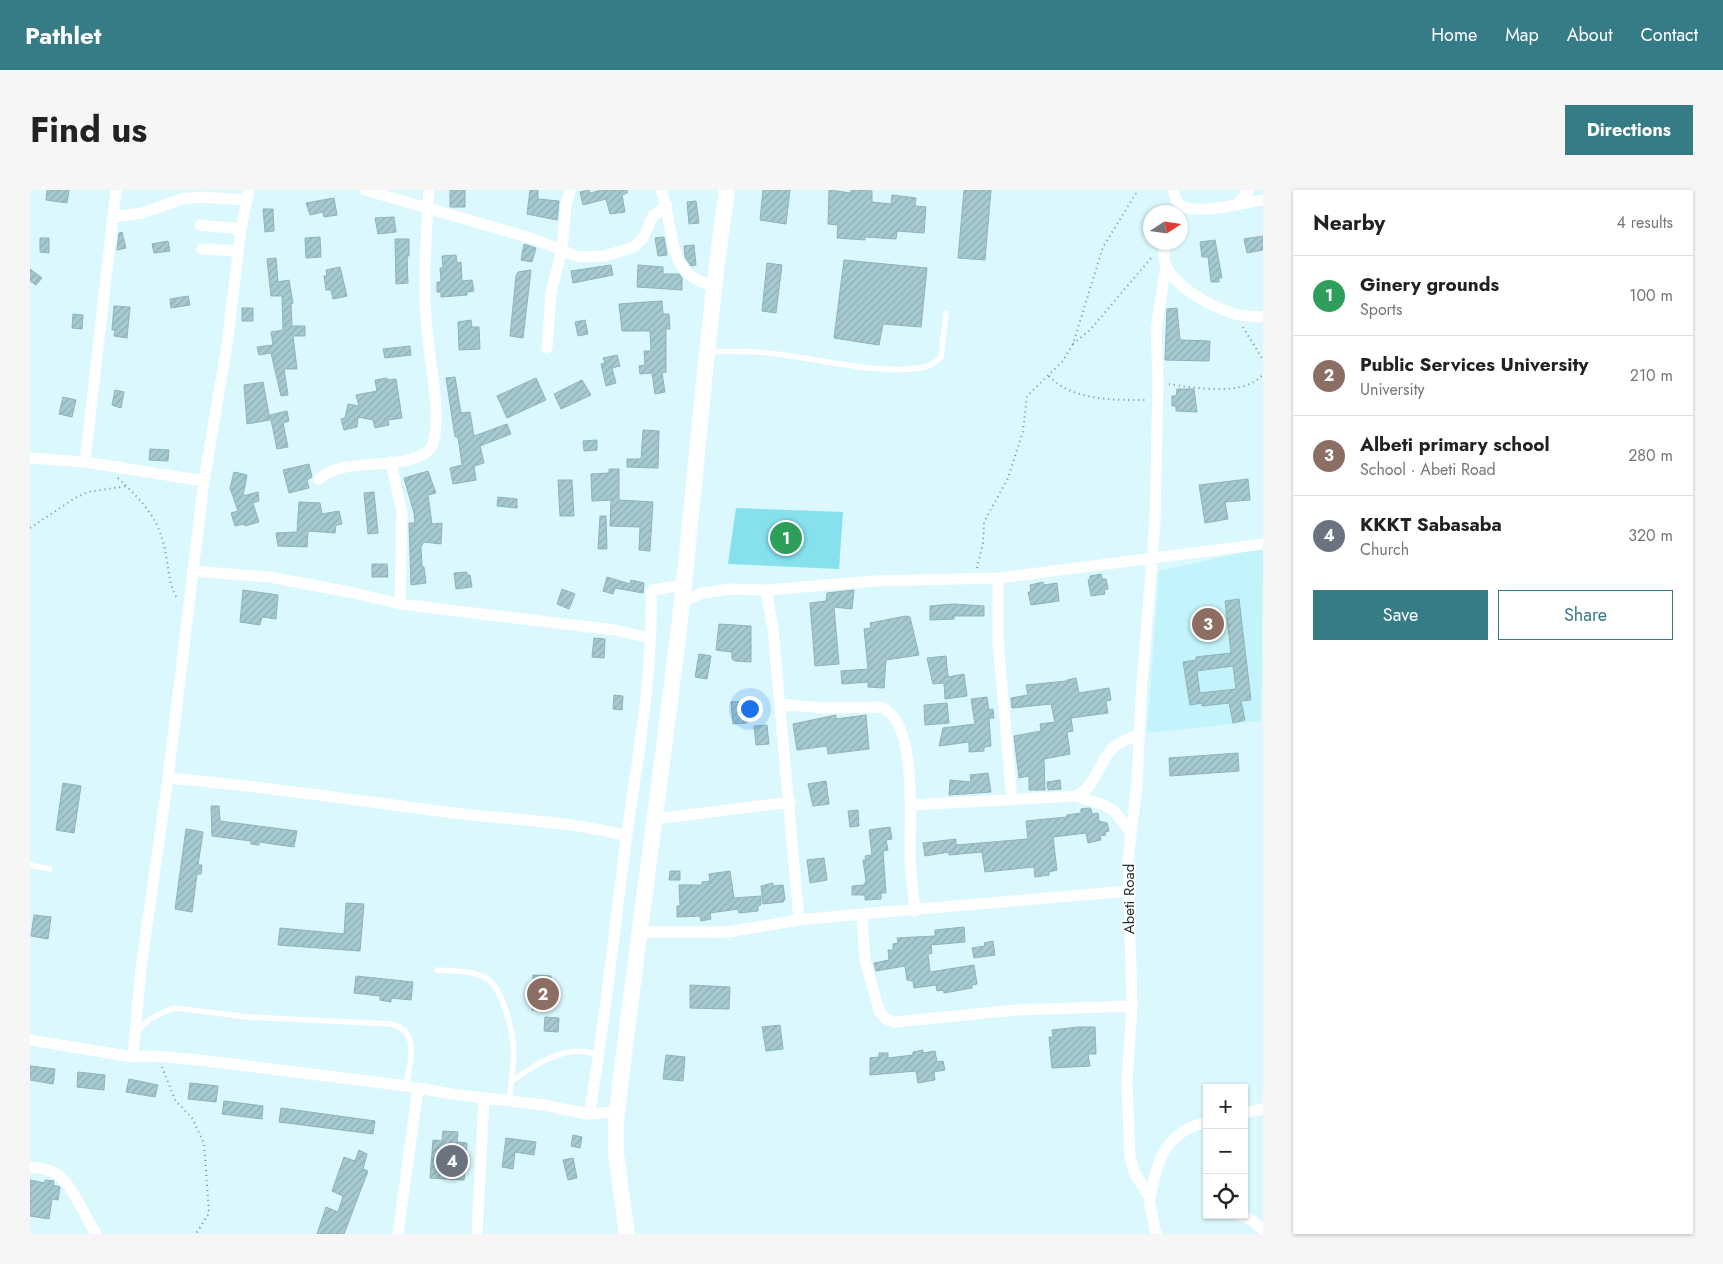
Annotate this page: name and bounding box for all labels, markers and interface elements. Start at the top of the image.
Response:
text: Pathlet [25,18,101,53]
text: Home [1431,22,1477,48]
text: Map [1505,22,1539,48]
text: About [1567,22,1612,48]
text: Contact [1640,22,1698,48]
text: Find us [30,105,147,155]
button: Directions [1565,105,1693,155]
north arrow [1143,205,1188,250]
text: Nearby [1313,208,1385,238]
text: 4 results [1617,211,1673,234]
text: Ginery grounds [1360,271,1499,298]
text: 1 [1325,284,1333,307]
text: 100 m [1629,284,1673,307]
text: Sports [1360,298,1402,321]
text: Public Services University [1360,351,1588,378]
text: 2 [1324,364,1334,387]
text: 210 m [1630,364,1673,387]
text: University [1360,378,1425,401]
text: Albeti primary school [1360,431,1550,458]
text: 3 [1324,444,1334,467]
text: 280 m [1628,444,1673,467]
text: School · Abeti Road [1360,458,1496,481]
text: KKKT Sabasaba [1360,511,1502,538]
pin: 1 [770,519,802,557]
text: 4 [1323,524,1335,547]
text: 320 m [1628,524,1673,547]
text: Church [1360,538,1409,561]
button: Save [1313,590,1488,640]
button: Share [1498,590,1673,640]
pin: 3 [1192,605,1224,643]
your location [737,696,763,722]
street label: Abeti Road [1118,864,1140,934]
pin: 2 [527,975,559,1013]
map controls [1203,1084,1248,1219]
button: + [1203,1084,1248,1129]
button: − [1203,1129,1248,1174]
pin: 4 [436,1142,468,1180]
button: locate [1203,1174,1248,1219]

